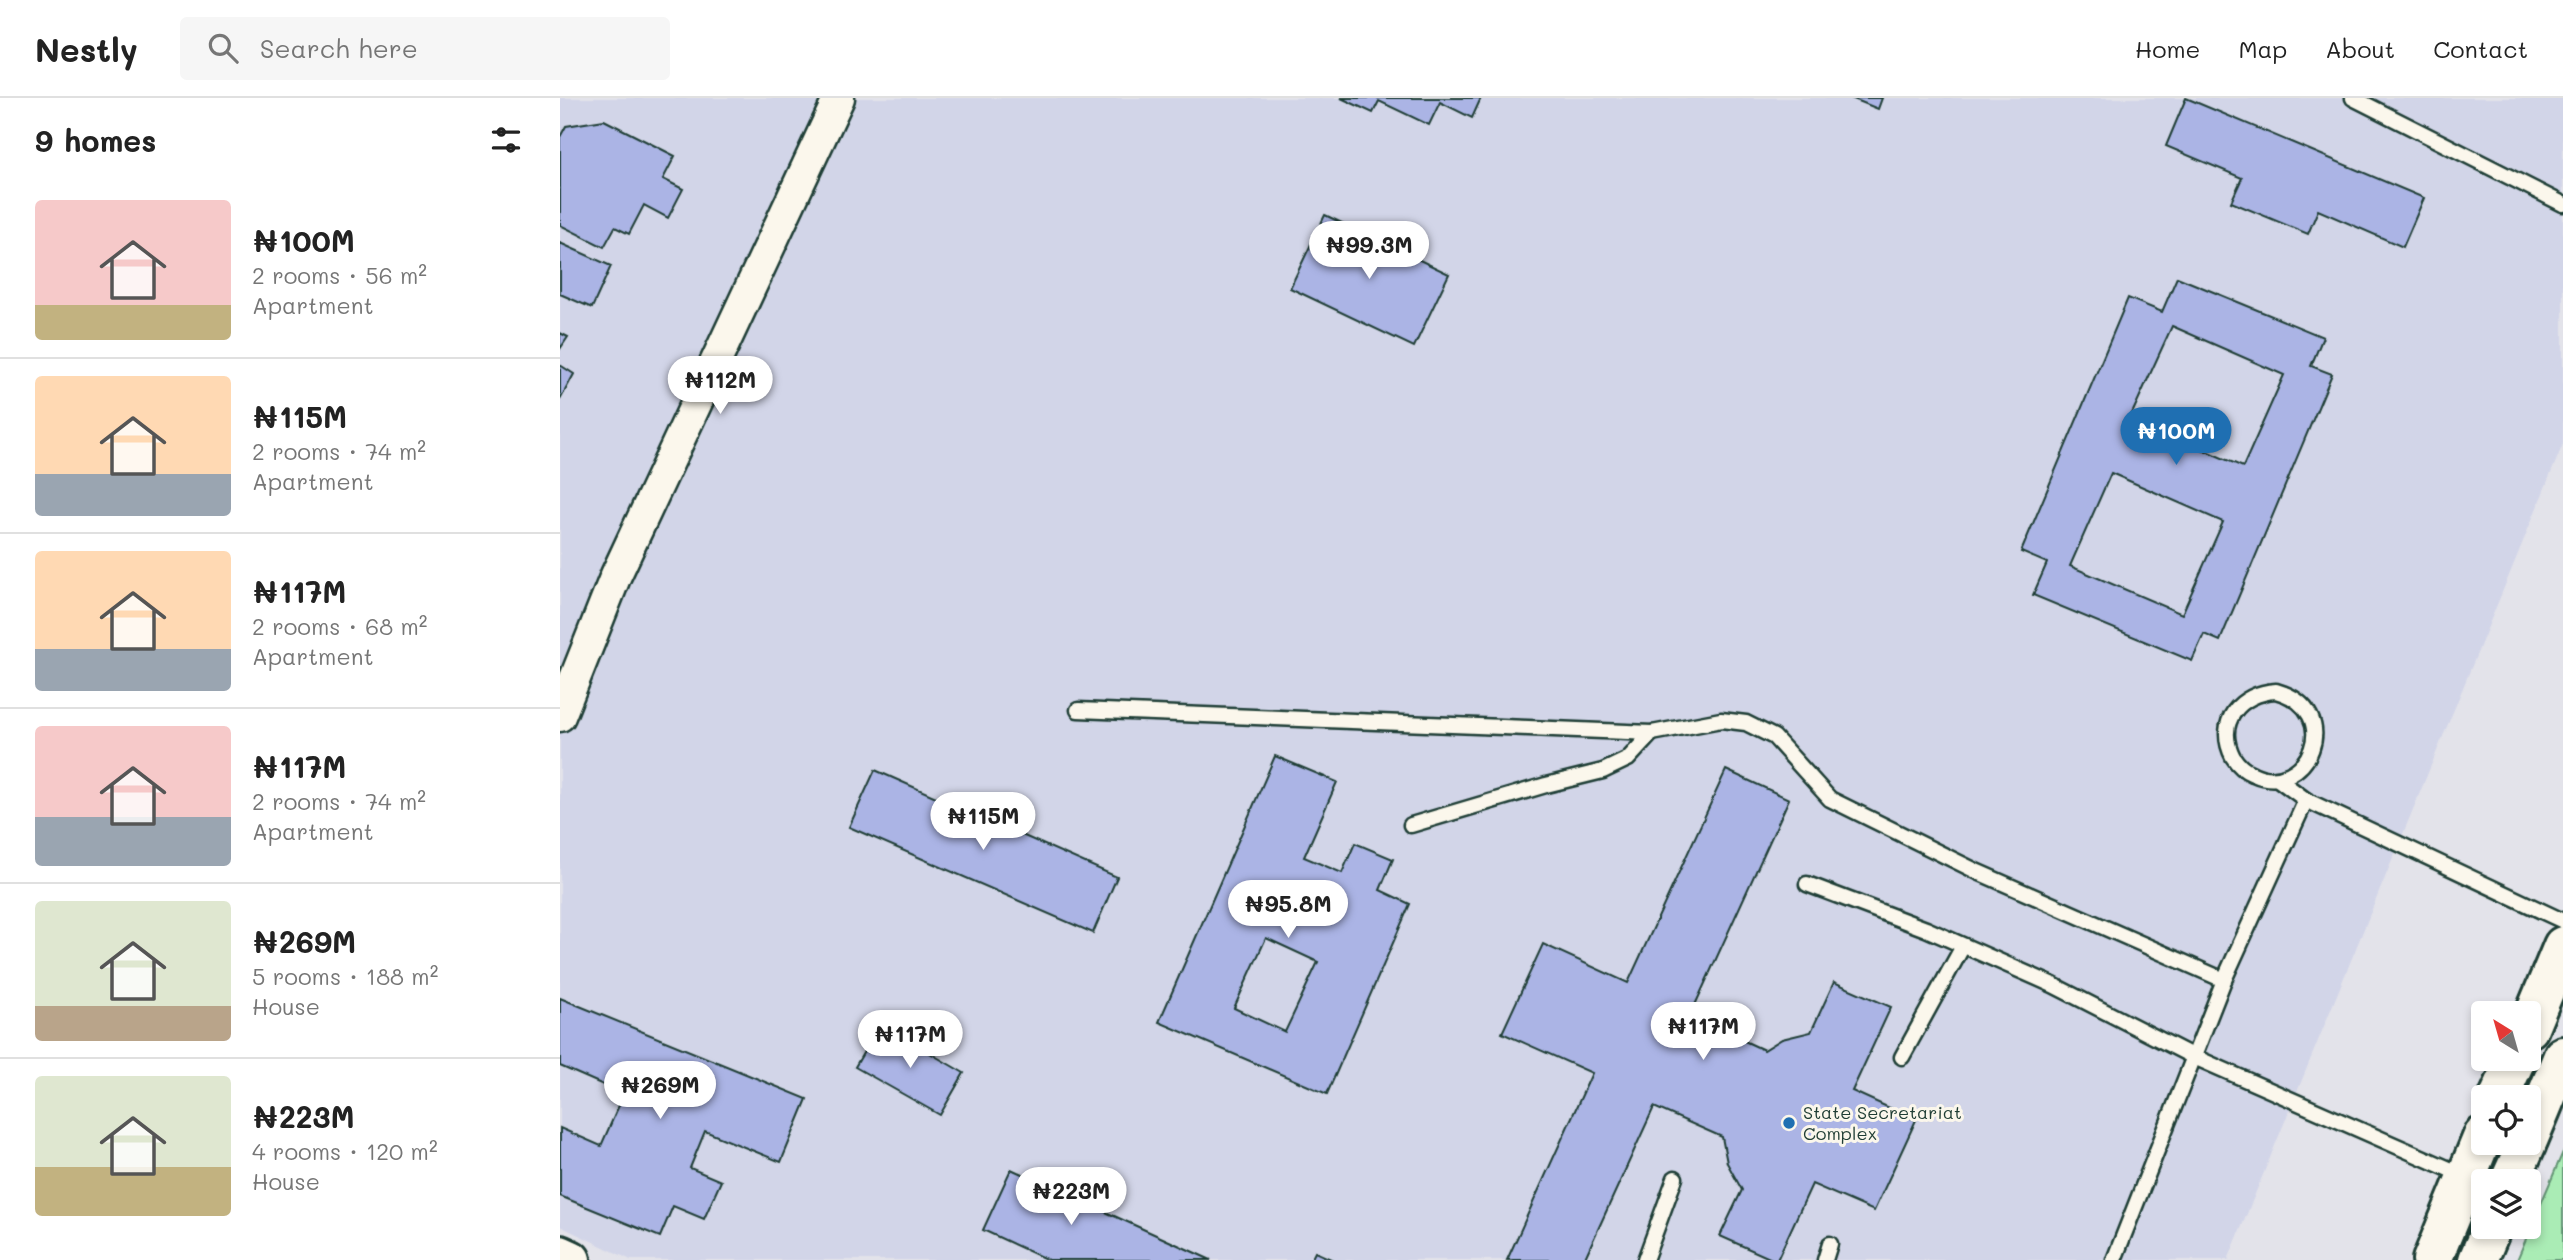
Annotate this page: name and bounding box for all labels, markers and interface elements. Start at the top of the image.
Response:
search box [180,17,670,80]
text: Nestly [35,27,138,70]
icon: search [204,29,242,67]
text: Search here [260,31,418,65]
text: Home [2135,33,2200,64]
text: Map [2238,33,2287,64]
text: About [2325,33,2395,64]
text: Contact [2433,33,2528,64]
text: 9 homes [35,120,156,160]
icon: filters [487,121,525,159]
text: ₦100M [252,220,355,260]
pin: ₦99.3M [1312,222,1426,281]
icon: home [91,228,175,312]
text: ₦99.3M [1325,229,1413,259]
text: 2 rooms · 56 m² [252,260,427,290]
text: Apartment [252,290,374,320]
pin: ₦112M [671,356,769,416]
text: ₦112M [684,364,756,394]
text: ₦115M [252,396,347,436]
icon: home [91,404,175,488]
pin: ₦100M [2127,408,2225,467]
text: ₦100M [2136,415,2216,445]
text: 2 rooms · 74 m² [252,436,426,466]
text: Apartment [252,466,374,496]
text: ₦117M [252,571,347,611]
icon: home [91,579,175,663]
text: 2 rooms · 68 m² [252,611,427,641]
text: Apartment [252,641,374,671]
text: ₦117M [252,746,347,786]
icon: home [91,754,175,838]
text: 2 rooms · 74 m² [252,786,426,816]
pin: ₦115M [934,792,1032,852]
text: ₦115M [946,800,1020,830]
text: Apartment [252,816,374,846]
pin: ₦95.8M [1231,880,1345,940]
text: ₦95.8M [1244,888,1332,918]
text: ₦269M [252,921,356,961]
icon: home [91,929,175,1013]
text: 5 rooms · 188 m² [252,961,438,991]
text: House [252,991,320,1021]
north arrow [2471,1001,2541,1071]
map controls [2471,1001,2541,1239]
pin: ₦117M [1654,1002,1752,1062]
pin: ₦117M [861,1010,959,1070]
text: ₦117M [1667,1010,1739,1040]
text: ₦117M [874,1018,946,1048]
pin: ₦269M [611,1062,709,1121]
text: ₦269M [620,1069,700,1099]
button: locate [2471,1085,2541,1155]
text: ₦223M [252,1096,355,1136]
place label: State Secretariat Complex [1803,1100,1962,1145]
icon: home [91,1104,175,1188]
marker: State Secretariat Complex [1781,1115,1797,1131]
text: 4 rooms · 120 m² [252,1136,438,1166]
text: House [252,1166,320,1196]
pin: ₦223M [1022,1168,1120,1227]
button: layers [2471,1169,2541,1239]
text: ₦223M [1032,1175,1110,1205]

